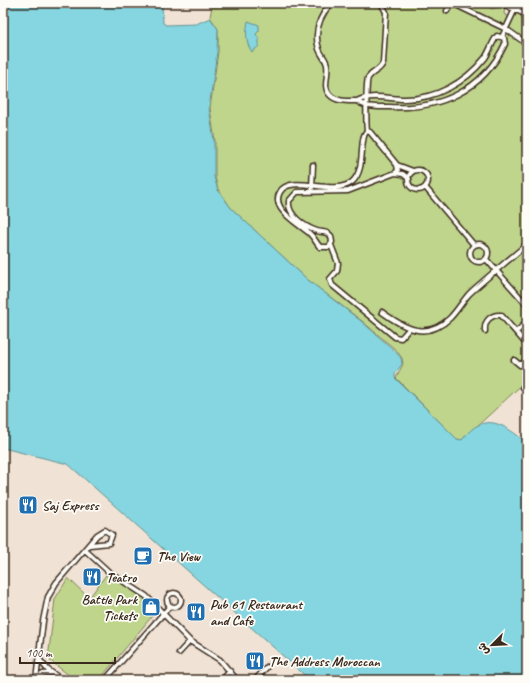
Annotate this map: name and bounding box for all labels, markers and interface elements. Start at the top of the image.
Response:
restaurant icon: Saj Express [17,494,39,516]
place label: Saj Express [42,497,101,514]
cafe icon: The View [132,545,154,567]
place label: The View [157,548,202,565]
restaurant icon: Teatro [81,566,103,588]
place label: Teatro [106,569,137,586]
place label: Battle Park Tickets [81,591,139,624]
shop icon: Battle Park Tickets [140,596,162,618]
place label: Pub 61 Restaurant and Cafe [210,596,304,629]
restaurant icon: Pub 61 Restaurant and Cafe [185,601,207,623]
north arrow [472,625,512,665]
scale bar [20,639,115,665]
text: ش [474,641,492,657]
text: 100 m [26,645,53,661]
restaurant icon: The Address Moroccan [244,650,266,672]
place label: The Address Moroccan [269,653,380,670]

